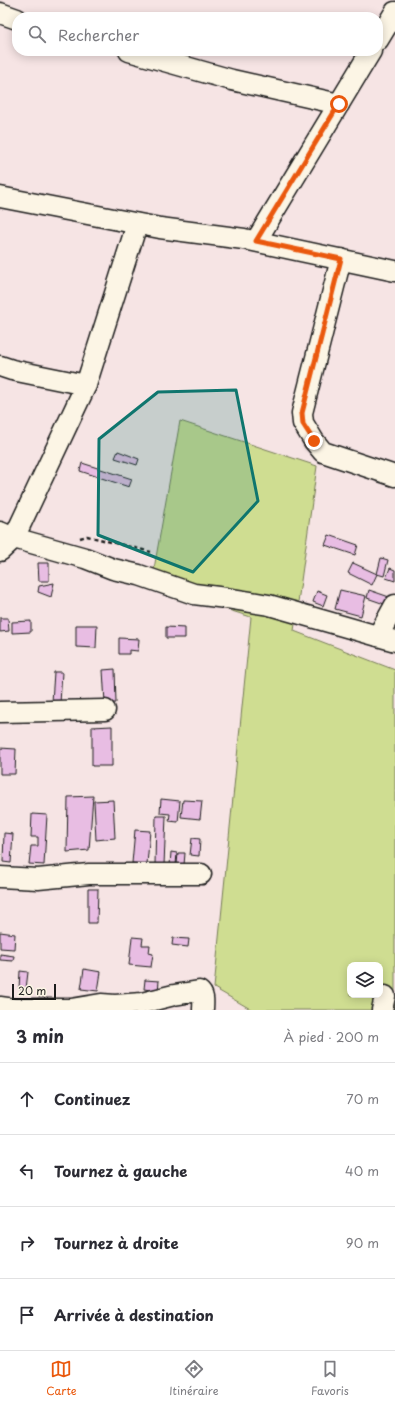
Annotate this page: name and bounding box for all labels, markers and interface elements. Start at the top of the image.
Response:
search box [12,12,383,56]
icon: search [26,23,48,45]
text: Rechercher [58,23,139,46]
route start [330,95,348,113]
route end [305,432,323,450]
map controls [347,962,383,998]
button: layers [347,962,383,998]
scale bar [12,982,56,1001]
text: 20 m [18,982,46,999]
text: 3 min [16,1023,64,1049]
text: À pied · 200 m [284,1027,379,1046]
text: Continuez [54,1087,130,1110]
icon: ahead [16,1088,38,1110]
text: 70 m [346,1089,379,1108]
text: Tournez à gauche [54,1159,188,1182]
icon: left [16,1160,38,1182]
text: 40 m [345,1161,379,1180]
text: Tournez à droite [54,1231,179,1254]
icon: right [16,1232,38,1254]
text: 90 m [346,1233,379,1252]
text: Arrivée à destination [54,1303,214,1326]
icon: arrive [16,1304,38,1326]
tab: Carte [46,1358,77,1399]
tab: Itinéraire [169,1358,219,1399]
tab: Favoris [311,1358,349,1399]

